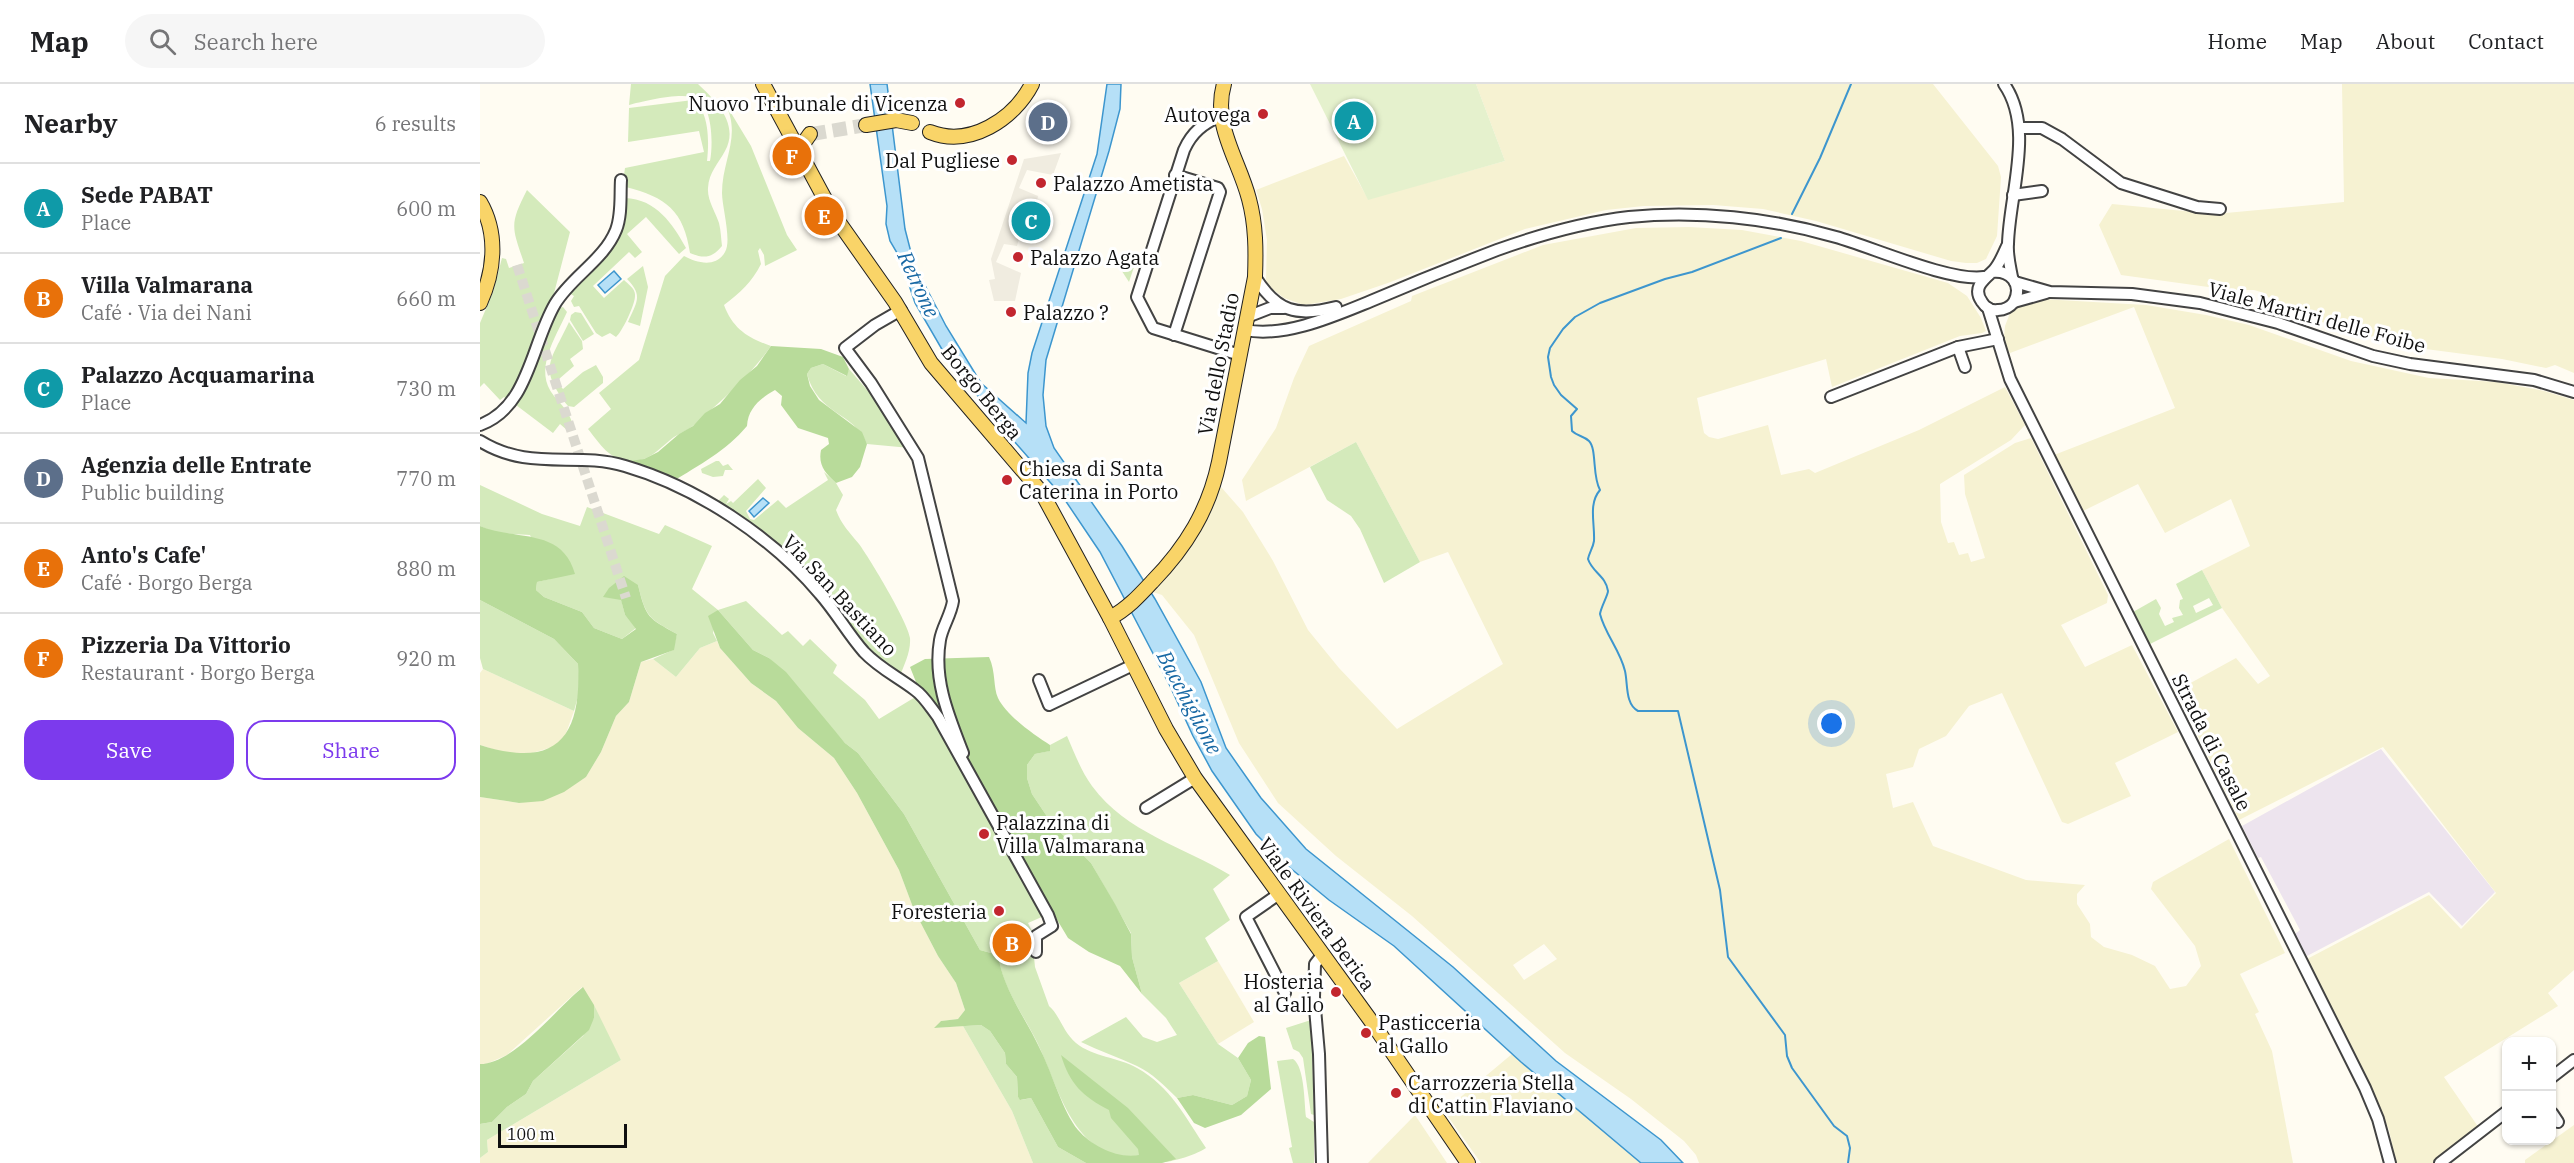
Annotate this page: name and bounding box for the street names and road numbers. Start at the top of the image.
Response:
street label: Viale Martiri delle Foibe [2205,275,2429,359]
street label: Via dello Stadio [1191,290,1245,438]
street label: Borgo Berga [935,339,1029,445]
street label: Via San Bastiano [777,528,903,662]
street label: Strada di Casale [2166,669,2258,815]
street label: Viale Riviera Berica [1252,832,1382,996]

